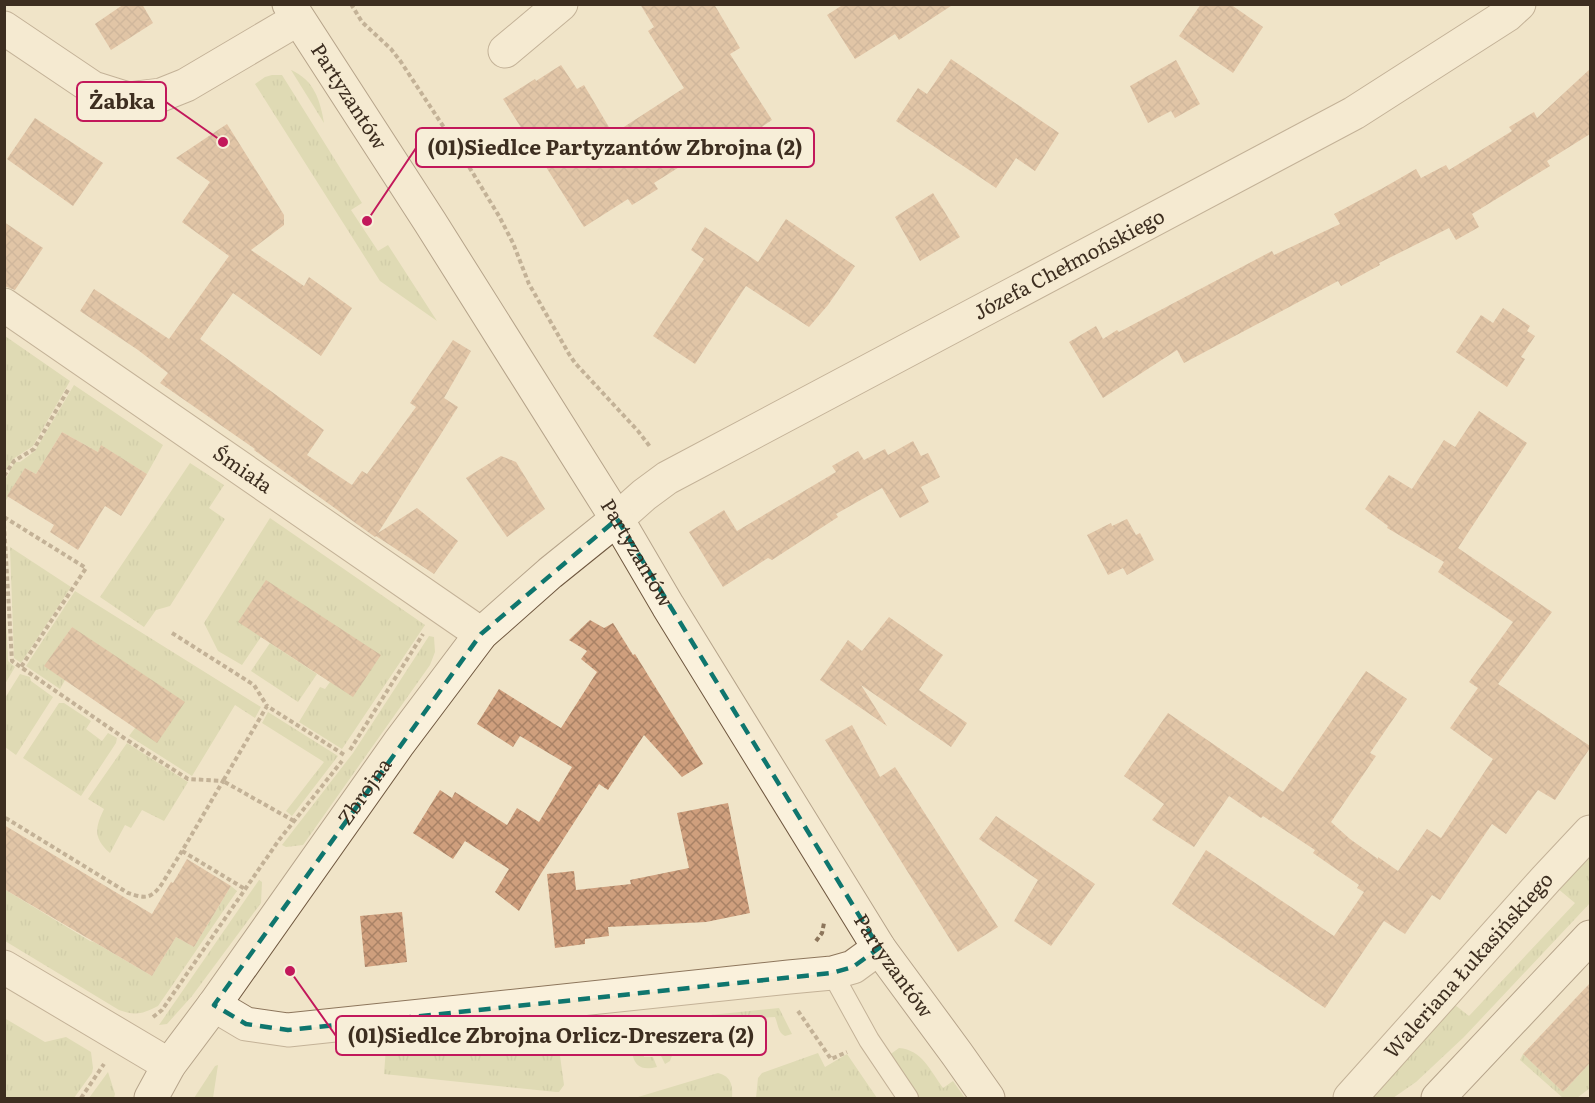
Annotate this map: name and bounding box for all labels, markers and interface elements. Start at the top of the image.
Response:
street label: Partyzantów [305,36,396,155]
callout: Żabka [77,82,166,121]
text: Żabka [89,84,156,115]
callout: (01)Siedlce Partyzantów Zbrojna (2) [416,128,814,167]
text: (01)Siedlce Partyzantów Zbrojna (2) [428,130,802,161]
street label: Józefa Chełmońskiego [967,199,1169,326]
street label: Śmiała [208,437,280,499]
street label: Partyzantów [595,492,683,613]
street label: Zbrojna [329,750,398,830]
street label: Waleriana Łukasińskiego [1376,864,1559,1064]
street label: Partyzantów [848,907,943,1023]
callout: (01)Siedlce Zbrojna Orlicz-Dreszera (2) [336,1016,766,1055]
text: (01)Siedlce Zbrojna Orlicz-Dreszera (2) [348,1018,754,1049]

